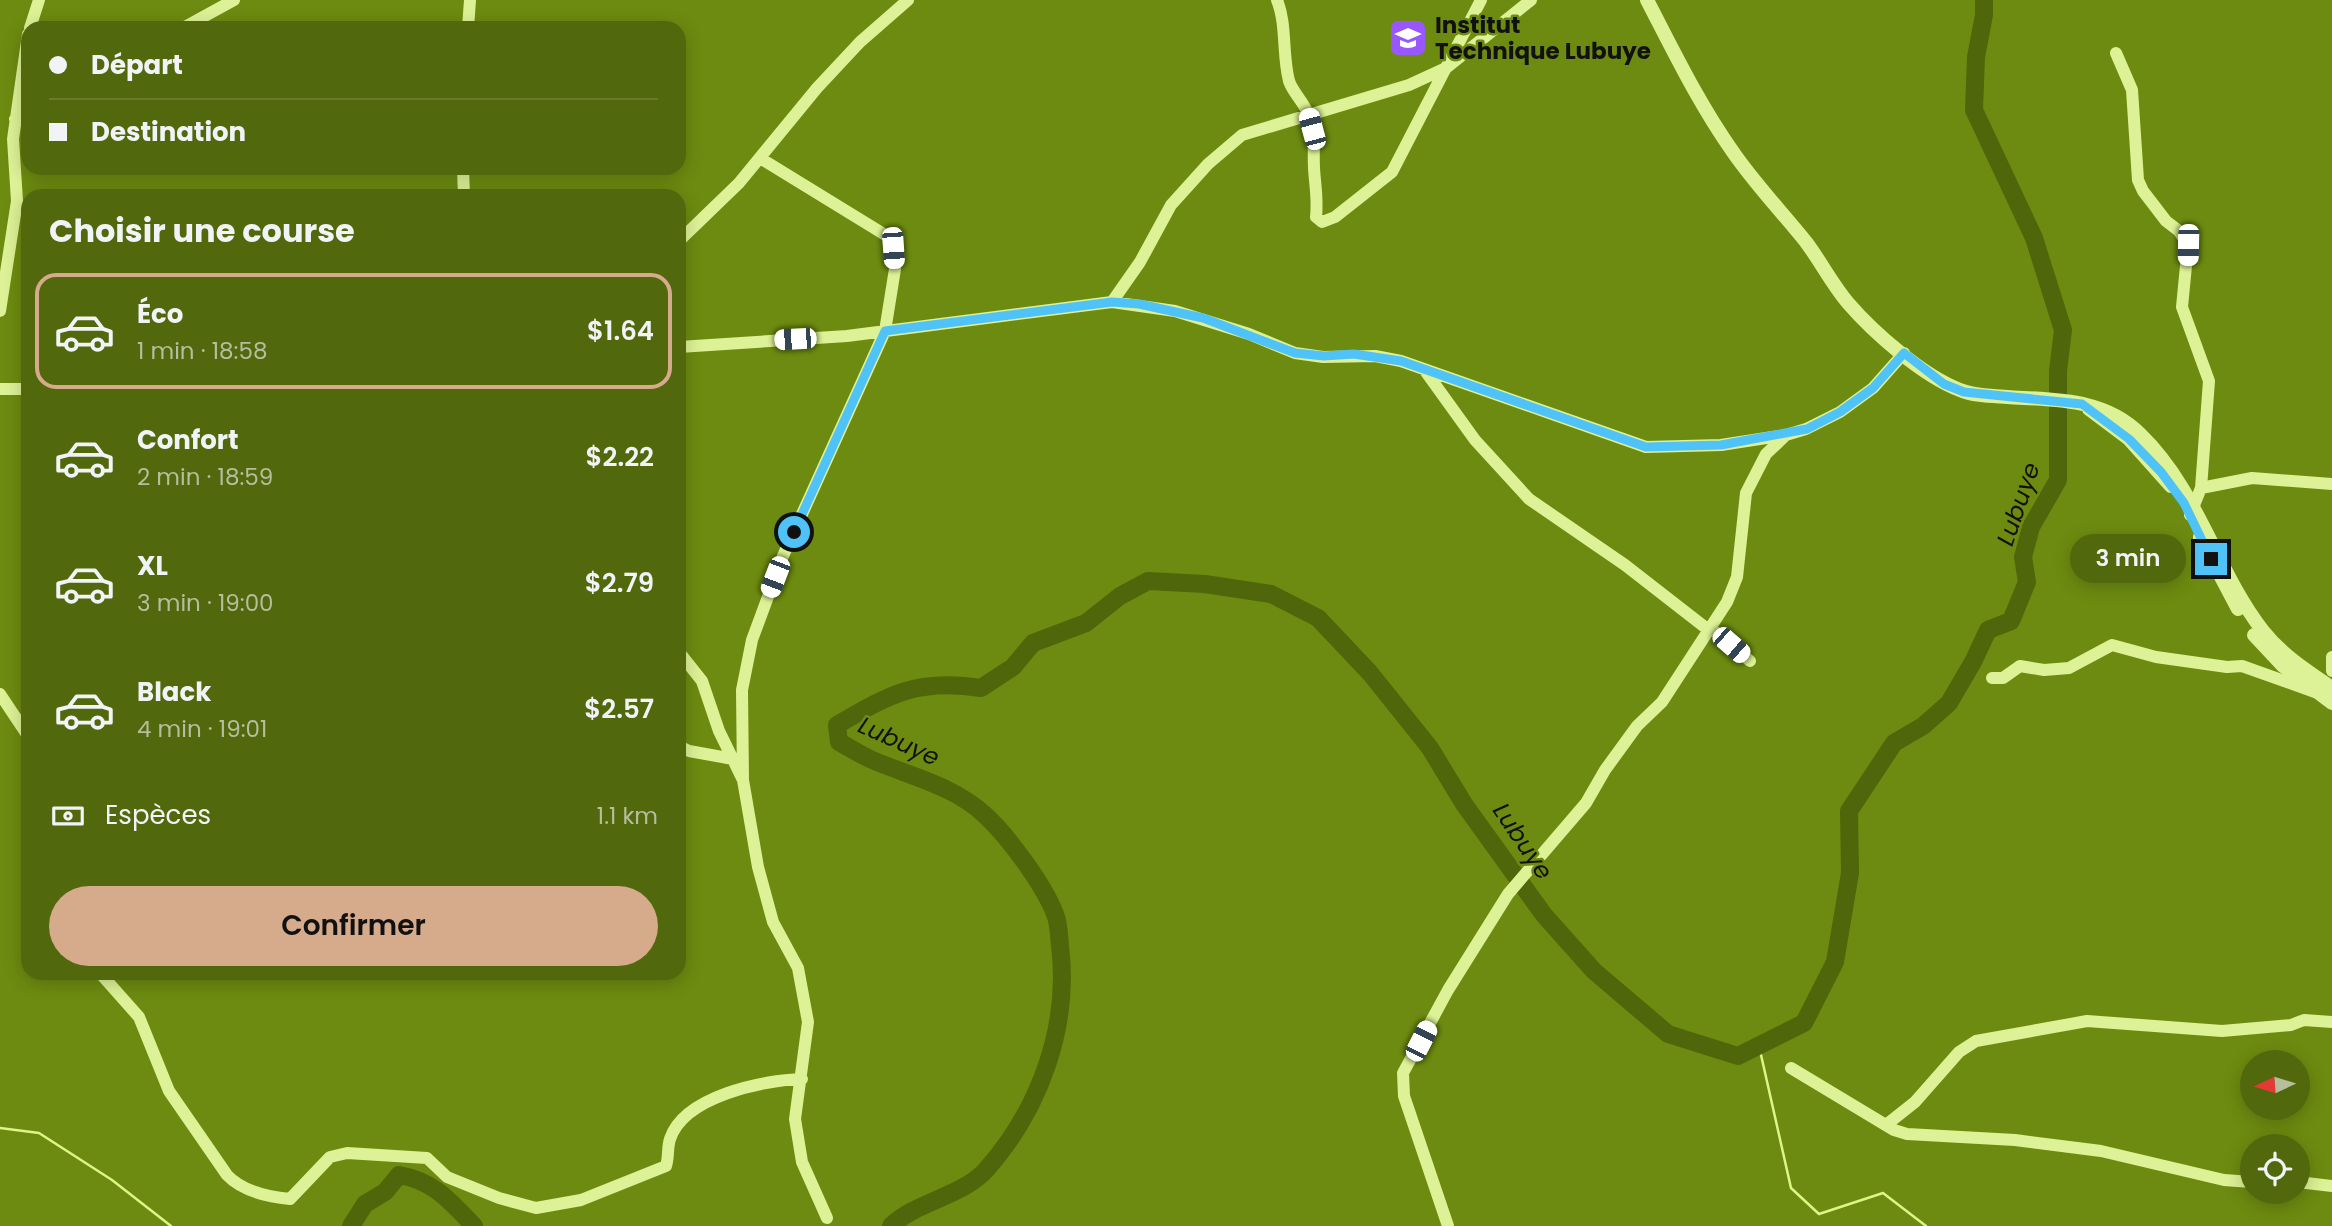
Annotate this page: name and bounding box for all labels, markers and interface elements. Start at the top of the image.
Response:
place label: Institut Technique Lubuye [1435,9,1651,67]
school or university icon: Institut Technique Lubuye [1387,17,1429,59]
text: Départ [91,47,183,83]
car [1297,106,1328,152]
text: Destination [91,114,246,150]
text: Choisir une course [49,208,355,253]
car [2178,224,2199,266]
car [882,226,905,270]
text: Éco [137,296,183,332]
icon: car [53,300,116,363]
text: $1.64 [587,313,654,349]
car [774,327,817,351]
text: 1 min · 18:58 [137,335,267,367]
text: Confort [137,422,239,458]
icon: car [53,426,116,489]
text: $2.22 [585,439,654,475]
water label: Lubuye [1988,458,2048,550]
text: 2 min · 18:59 [137,461,273,493]
route start [778,516,810,548]
callout: 3 min [2071,534,2186,584]
text: 3 min [2096,542,2160,574]
route end [2195,543,2227,575]
text: XL [137,548,168,584]
icon: car [53,552,116,615]
car [758,554,793,600]
text: $2.79 [585,565,654,601]
text: 3 min · 19:00 [137,587,274,619]
car [1709,623,1754,667]
text: Black [137,674,211,710]
icon: car [53,678,116,741]
text: $2.57 [584,691,654,727]
water label: Lubuye [853,708,945,774]
text: 4 min · 19:01 [137,713,267,745]
water label: Lubuye [1485,796,1561,886]
icon: cash [49,797,87,835]
text: Espèces [105,797,211,833]
text: 1.1 km [597,800,658,832]
button: Confirmer [49,886,658,966]
car [1403,1018,1440,1064]
north arrow [2240,1050,2310,1120]
map controls [2240,1050,2310,1204]
button: locate [2240,1134,2310,1204]

